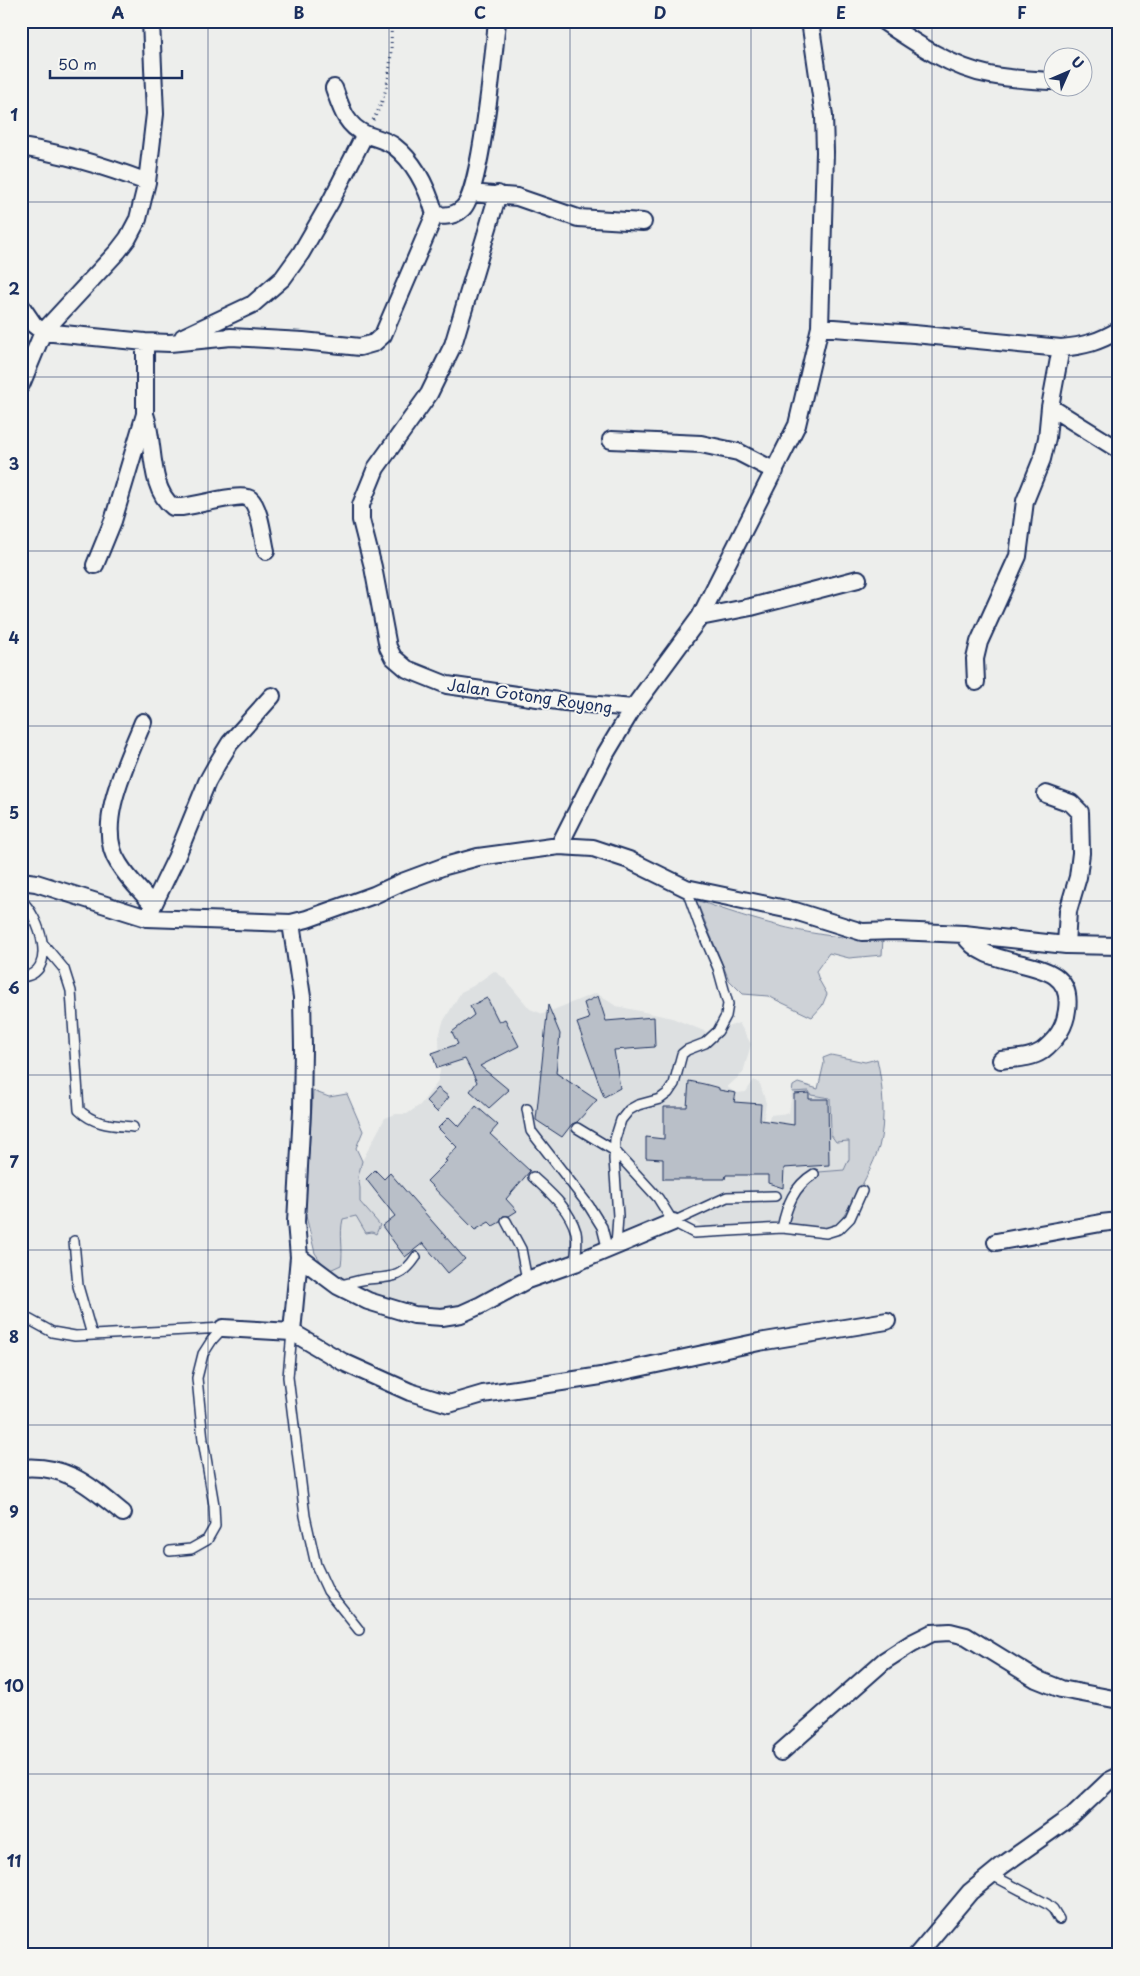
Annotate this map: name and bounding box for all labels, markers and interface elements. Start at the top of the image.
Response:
text: A [112,0,125,24]
text: B [294,0,305,24]
text: C [474,0,486,24]
text: D [654,0,666,24]
text: E [836,0,846,24]
text: F [1017,0,1027,24]
scale bar [50,48,182,80]
north arrow [1042,48,1092,98]
text: U [1066,51,1089,74]
text: 50 m [58,52,97,75]
text: 1 [10,102,18,126]
text: 2 [8,276,20,300]
text: 3 [9,451,19,475]
text: 4 [9,625,20,649]
street label: Jalan Gotong Royong [446,672,614,718]
text: 5 [9,800,19,824]
text: 6 [8,975,20,999]
text: 7 [9,1149,19,1173]
text: 8 [9,1324,19,1348]
text: 9 [9,1499,19,1523]
text: 10 [4,1673,24,1697]
text: 11 [7,1848,21,1872]

